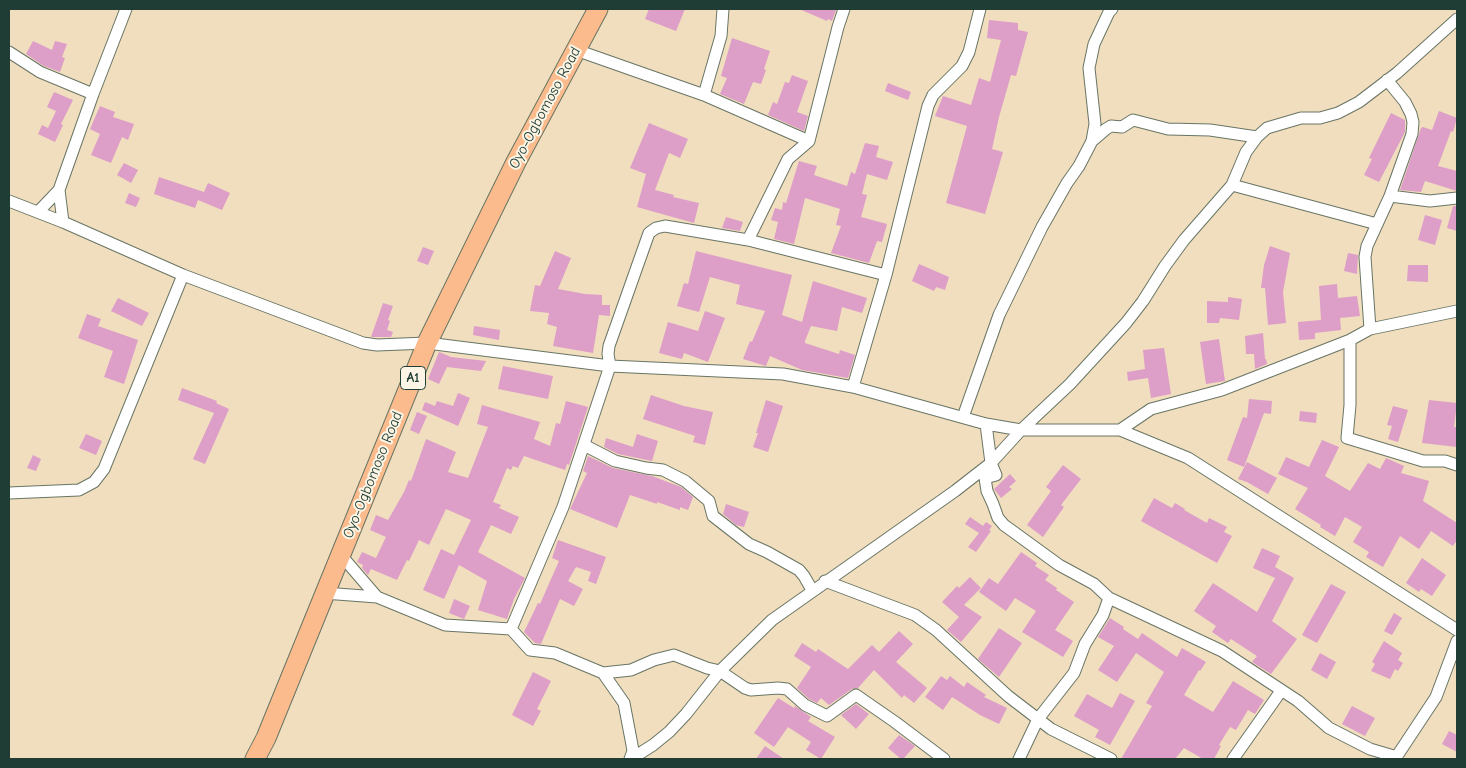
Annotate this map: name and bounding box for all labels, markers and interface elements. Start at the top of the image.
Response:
street label: Oyo-Ogbomoso Road [505,44,585,172]
road number: A1 [400,366,426,389]
street label: Oyo-Ogbomoso Road [339,409,407,541]

